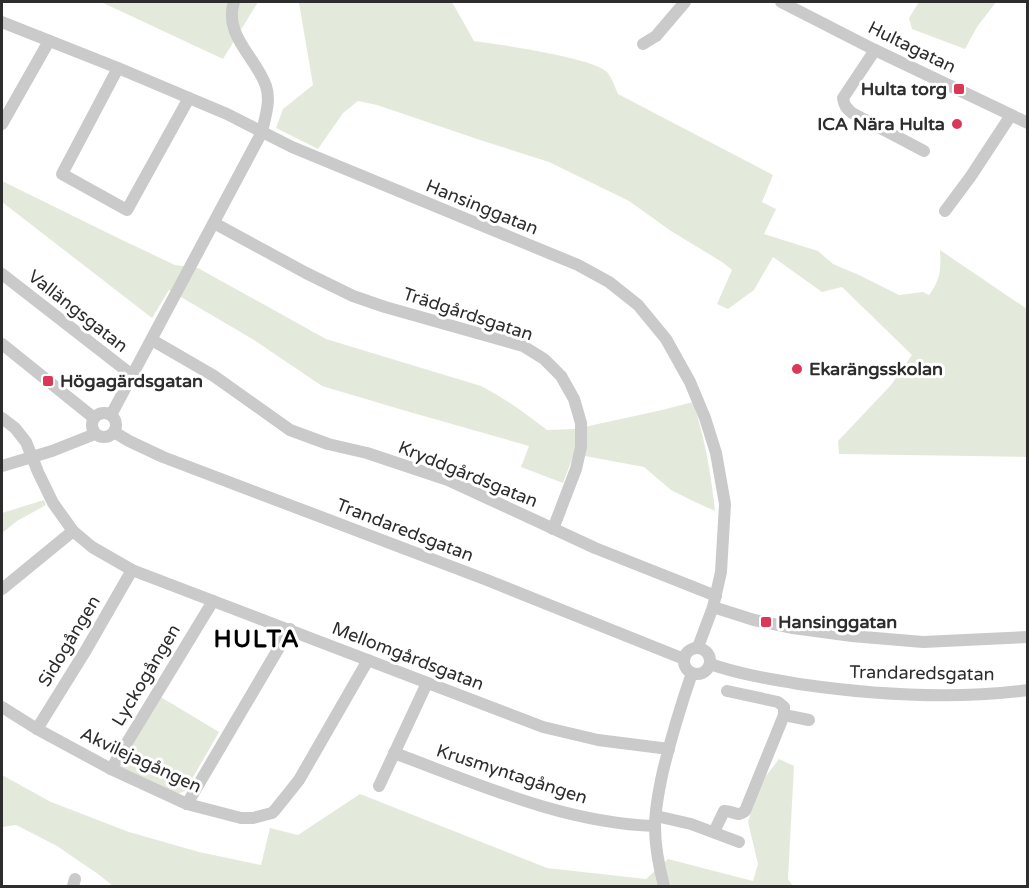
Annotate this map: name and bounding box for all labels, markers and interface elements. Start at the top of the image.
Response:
street label: Hultagatan [864,16,960,78]
place label: Hulta torg [861,78,947,100]
marker: Hulta torg [952,82,966,96]
place label: ICA Nära Hulta [817,113,945,135]
marker: ICA Nära Hulta [950,117,964,131]
street label: Hansinggatan [423,174,541,240]
street label: Vallängsgatan [24,265,132,357]
street label: Trädgårdsgatan [400,283,536,345]
place label: Ekarängsskolan [809,358,943,380]
marker: Ekarängsskolan [790,362,804,376]
place label: Högagärdsgatan [60,370,203,392]
marker: Högagärdsgatan [41,374,55,388]
street label: Kryddgårdsgatan [395,436,541,512]
street label: Trandaredsgatan [333,494,477,566]
street label: Sidogången [33,591,105,691]
place label: Hansinggatan [778,611,897,633]
marker: Hansinggatan [759,615,773,629]
street label: Mellomgårdsgatan [329,617,487,695]
street label: Lyckogången [107,620,185,730]
district label: HULTA [214,625,301,654]
street label: Trandaredsgatan [849,661,995,685]
street label: Akvilejagången [77,722,205,798]
street label: Krusmyntagången [434,739,590,809]

